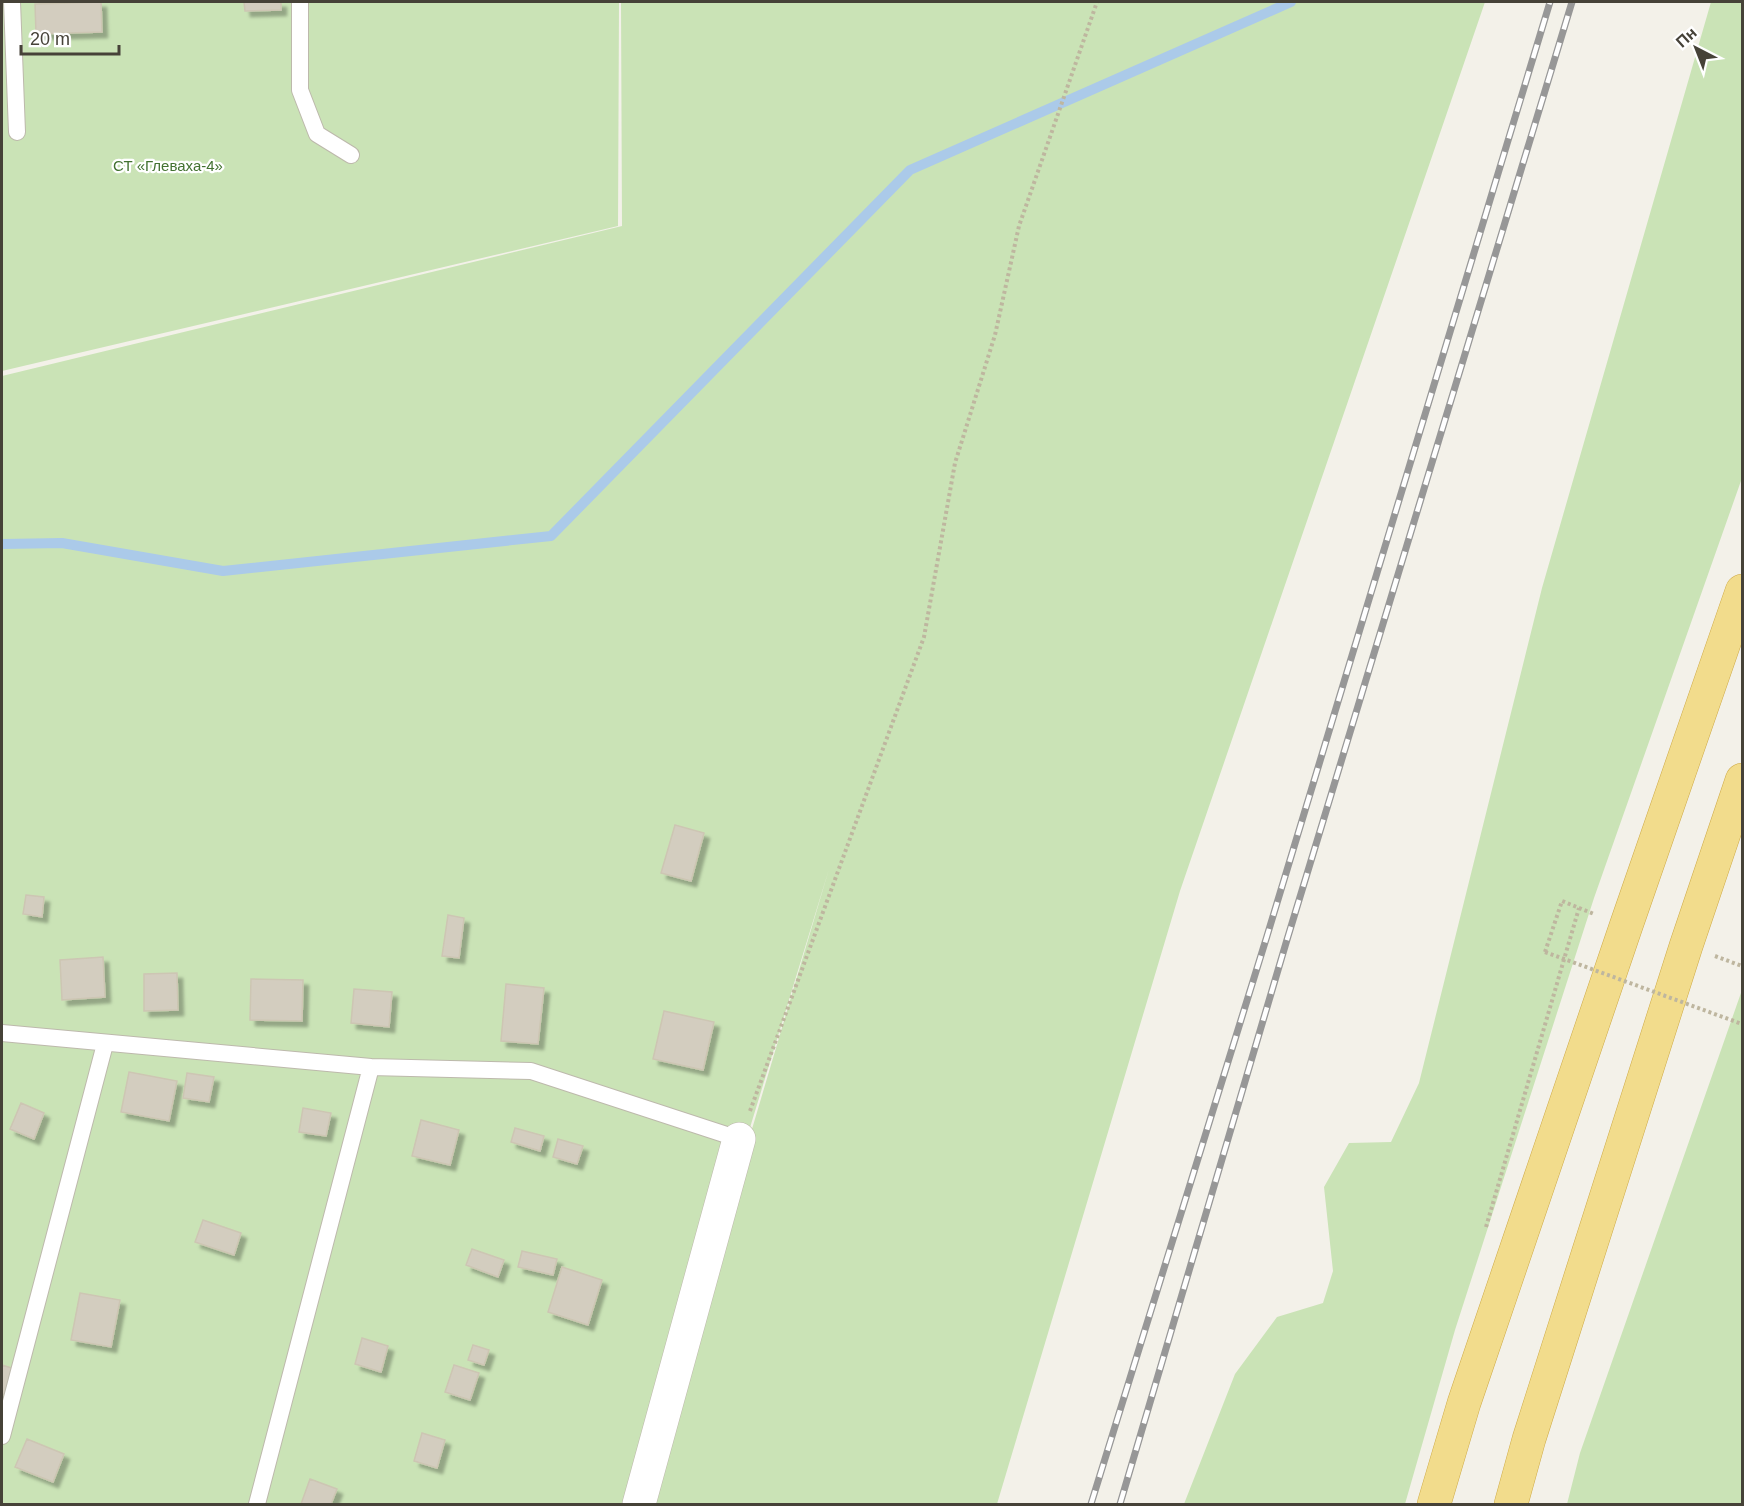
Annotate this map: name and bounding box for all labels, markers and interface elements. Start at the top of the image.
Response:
scale bar [21,18,118,56]
north arrow [1666,18,1726,78]
text: Пн [1673,24,1700,51]
text: 20 m [30,29,70,49]
park label: СТ «Глеваха-4» [113,157,223,174]

